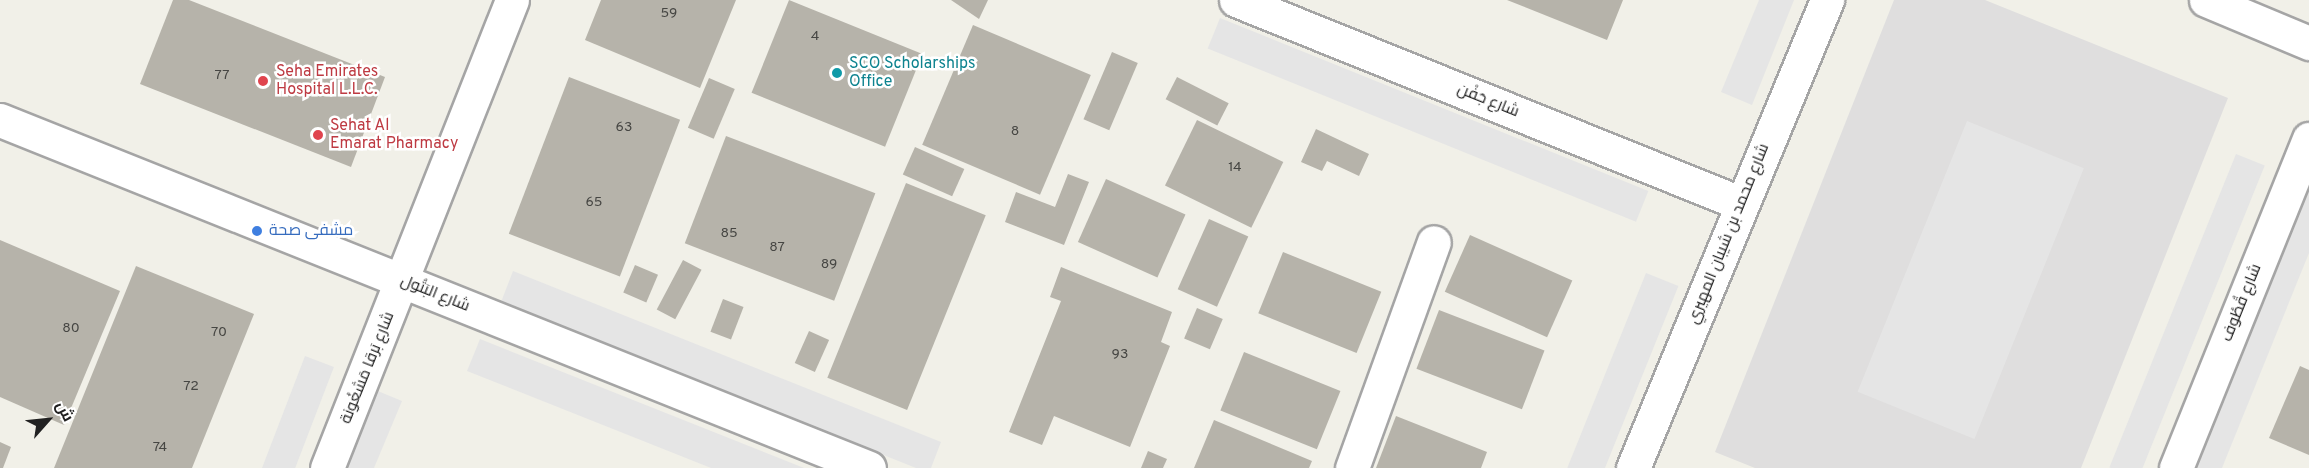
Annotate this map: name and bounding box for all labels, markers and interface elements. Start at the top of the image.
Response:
house number: 59 [661,6,677,22]
house number: 4 [811,29,819,45]
place label: SCO Scholarships Office [849,54,975,92]
place label: Seha Emirates Hospital L.L.C. [276,62,378,100]
marker: SCO Scholarships Office [830,66,844,80]
house number: 77 [214,68,230,84]
marker: Seha Emirates Hospital L.L.C. [254,72,272,90]
street label: شارع جَفْن [1454,80,1522,122]
place label: Sehat Al Emarat Pharmacy [330,116,458,154]
house number: 63 [616,120,632,136]
house number: 8 [1011,124,1019,140]
marker: Sehat Al Emarat Pharmacy [311,128,325,142]
street label: شارع محمد بن شيبان المهيري [1684,141,1774,327]
house number: 14 [1228,160,1242,176]
house number: 65 [585,195,603,211]
place label: مشفى صحة [269,221,353,241]
marker: مشفى صحة [250,224,264,238]
house number: 85 [720,226,738,242]
house number: 87 [769,240,785,256]
house number: 89 [821,257,837,273]
street label: شارع قُطُوف [2218,261,2266,345]
street label: شارع البَتُول [398,271,472,317]
street label: شارع بَرقا مَشغُونة [337,309,399,427]
house number: 80 [62,321,80,337]
house number: 70 [211,325,227,341]
house number: 93 [1112,347,1128,363]
house number: 72 [183,379,199,395]
north arrow [18,390,78,450]
text: ش [50,398,78,426]
house number: 74 [153,440,167,456]

